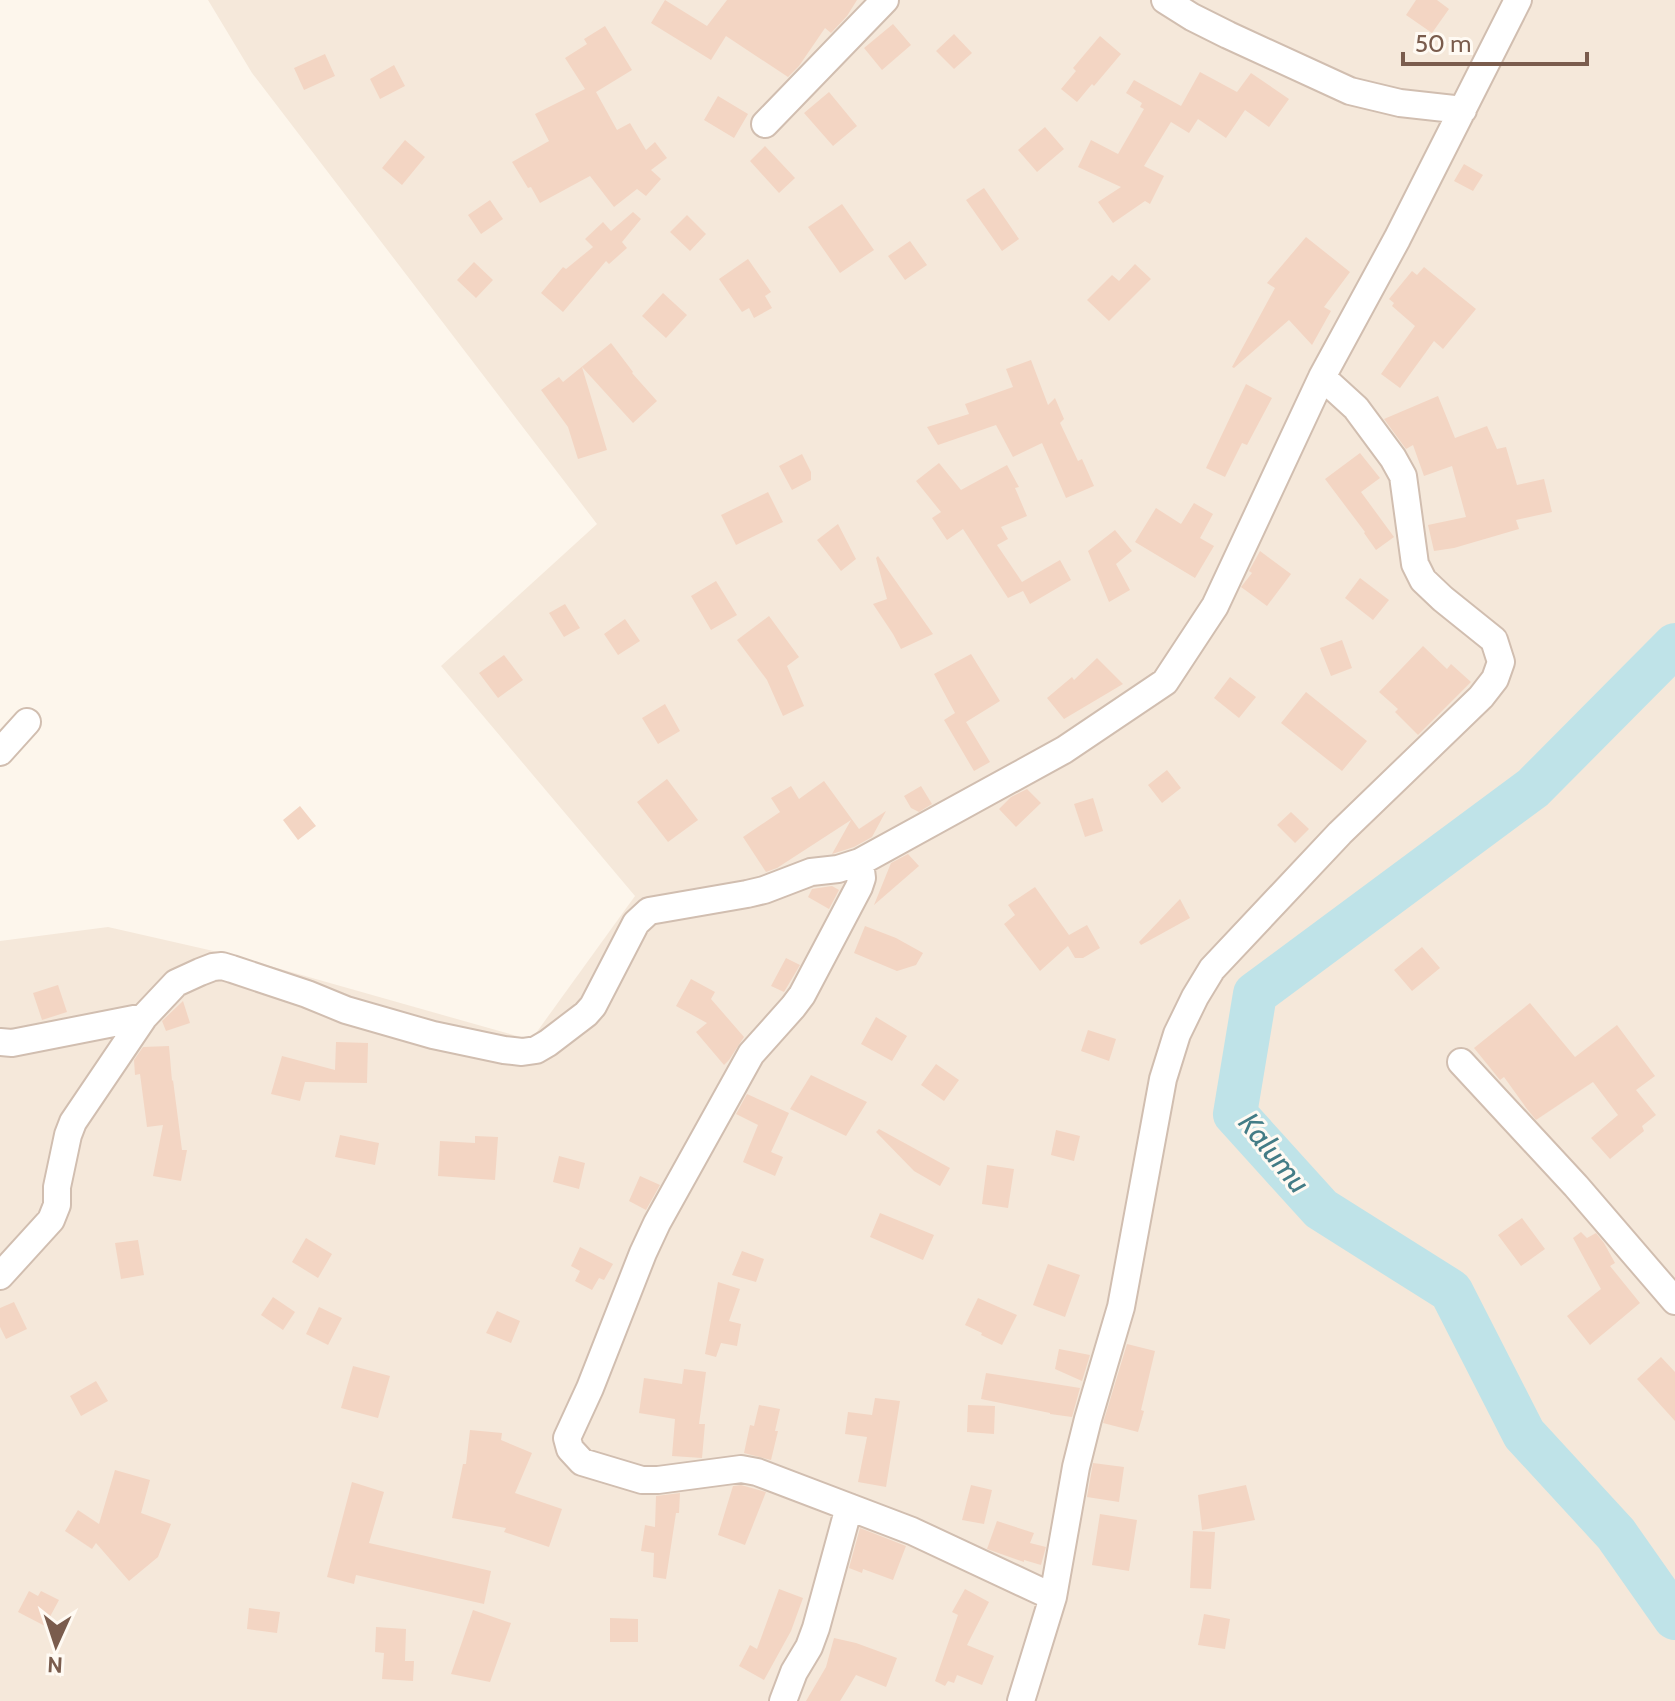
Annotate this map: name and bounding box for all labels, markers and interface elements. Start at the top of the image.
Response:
scale bar [1403,16,1587,66]
text: 50 m [1415,29,1471,58]
water label: Kalumu [1231,1105,1318,1201]
north arrow [16,1605,96,1685]
text: N [47,1651,63,1678]

